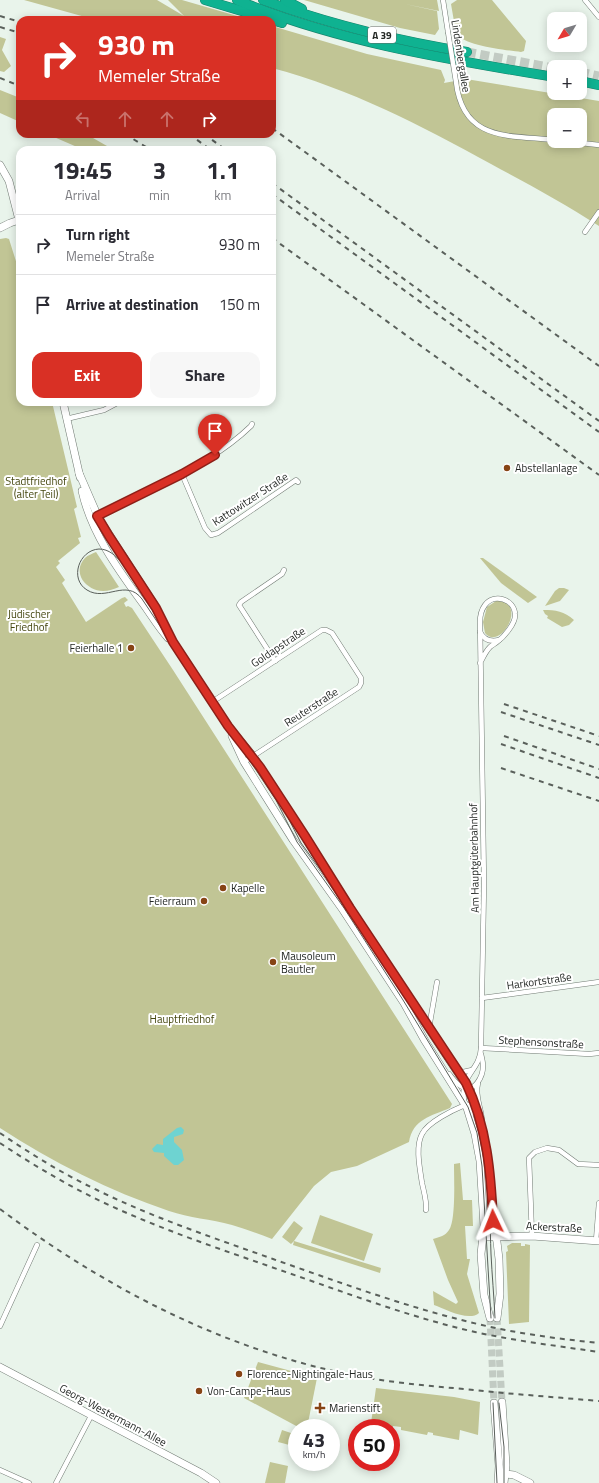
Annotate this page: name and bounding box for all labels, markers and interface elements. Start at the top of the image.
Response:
north arrow [547,12,587,52]
map controls [547,12,587,148]
street label: Lindenbergallee [447,19,475,94]
text: 930 m [98,23,175,66]
road number: A 39 [368,27,396,43]
icon: right [32,32,84,84]
button: + [547,60,587,100]
text: Memeler Straße [98,62,220,89]
icon: left [72,108,94,130]
icon: ahead [114,108,136,130]
icon: ahead [156,108,178,130]
icon: right [198,108,220,130]
button: − [547,108,587,148]
text: 19:45 [53,152,112,188]
text: 3 [153,152,166,188]
text: 1.1 [206,152,239,188]
text: Arrival [65,185,100,205]
text: min [149,185,170,205]
text: km [214,185,231,205]
text: Turn right [66,223,130,246]
text: 930 m [219,233,260,256]
icon: right [32,234,54,256]
text: Memeler Straße [66,246,154,266]
text: Arrive at destination [66,293,199,316]
text: 150 m [219,293,260,316]
icon: arrive [32,294,54,316]
button: Exit [32,352,142,398]
button: Share [150,352,260,398]
pin [198,414,232,455]
icon: arrive [204,420,226,442]
place label: Abstellanlage [515,460,578,476]
marker: Abstellanlage [502,463,512,473]
street label: Kattowitzer Straße [209,468,291,530]
park label: Stadtfriedhof (alter Teil) [5,473,67,502]
park label: Jüdischer Friedhof [8,606,50,635]
street label: Goldapstraße [248,623,309,671]
place label: Feierhalle 1 [69,640,123,656]
marker: Feierhalle 1 [126,643,136,653]
street label: Reuterstraße [281,683,341,730]
street label: Am Hauptgüterbahnhof [465,803,483,913]
place label: Kapelle [231,880,265,896]
marker: Kapelle [218,883,228,893]
place label: Feierraum [149,893,196,909]
marker: Feierraum [199,896,209,906]
place label: Mausoleum Bautler [281,948,336,977]
marker: Mausoleum Bautler [268,957,278,967]
street label: Harkortstraße [505,968,573,993]
park label: Hauptfriedhof [150,1011,215,1027]
street label: Stephensonstraße [498,1032,585,1052]
position arrow [472,1200,514,1242]
street label: Ackerstraße [526,1218,583,1236]
place label: Florence-Nightingale-Haus [247,1366,373,1382]
marker: Florence-Nightingale-Haus [234,1369,244,1379]
street label: Georg-Westermann-Allee [57,1380,170,1450]
place label: Von-Campe-Haus [207,1383,290,1399]
marker: Von-Campe-Haus [194,1386,204,1396]
place label: Marienstift [329,1400,380,1416]
marker: Marienstift [314,1402,326,1414]
speed limit sign: 50 [348,1419,400,1471]
text: 43 [303,1424,325,1455]
text: km/h [303,1447,325,1462]

